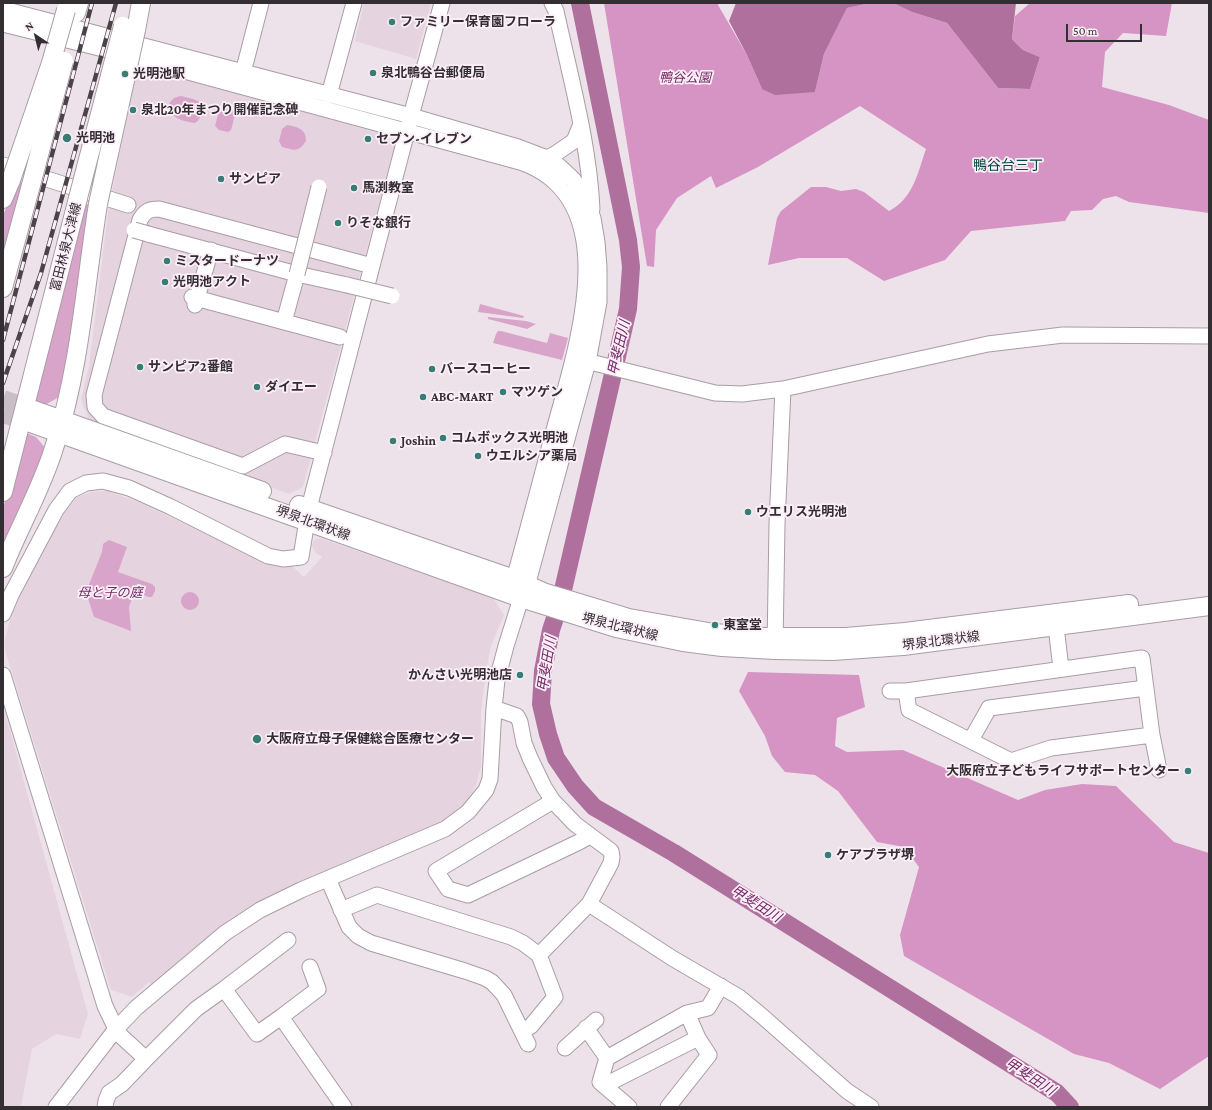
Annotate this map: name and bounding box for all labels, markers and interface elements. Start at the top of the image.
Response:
place label: ファミリー保育園フローラ [400,14,556,30]
north arrow [16,16,56,56]
scale bar [1068,16,1144,42]
marker: ファミリー保育園フローラ [387,17,397,27]
text: N [23,19,36,33]
text: 50 m [1073,24,1097,38]
place label: 泉北鴨谷台郵便局 [381,65,485,81]
place label: 光明池駅 [133,66,185,82]
marker: 泉北鴨谷台郵便局 [368,68,378,78]
marker: 光明池駅 [120,69,130,79]
park label: 鴨谷公園 [659,70,711,86]
place label: 泉北20年まつり開催記念碑 [141,102,299,118]
marker: 泉北20年まつり開催記念碑 [128,105,138,115]
place label: 光明池 [76,130,115,146]
place label: セブン-イレブン [376,131,472,147]
marker: 光明池 [61,132,73,144]
marker: セブン-イレブン [363,134,373,144]
district label: 鴨谷台三丁 [973,158,1043,174]
place label: サンピア [229,171,281,187]
marker: サンピア [216,174,226,184]
place label: 馬渕教室 [362,180,414,196]
marker: 馬渕教室 [349,183,359,193]
street label: 富田林泉大津線 [47,201,85,293]
place label: りそな銀行 [346,215,411,231]
marker: りそな銀行 [333,218,343,228]
place label: ミスタードーナツ [175,253,279,269]
marker: ミスタードーナツ [162,256,172,266]
place label: 光明池アクト [173,274,251,290]
marker: 光明池アクト [160,277,170,287]
water label: 甲斐田川 [605,319,633,377]
place label: サンピア2番館 [148,359,233,375]
place label: バースコーヒー [440,361,531,377]
marker: サンピア2番館 [135,362,145,372]
marker: バースコーヒー [427,364,437,374]
place label: ダイエー [265,379,317,395]
marker: ダイエー [252,382,262,392]
place label: マツゲン [511,384,563,400]
marker: マツゲン [498,387,508,397]
place label: ABC-MART [431,389,493,405]
marker: ABC-MART [418,392,428,402]
place label: コムボックス光明池 [451,430,568,446]
place label: Joshin [401,433,436,449]
marker: コムボックス光明池 [438,433,448,443]
marker: Joshin [388,436,398,446]
place label: ウエルシア薬局 [486,448,577,464]
marker: ウエルシア薬局 [473,451,483,461]
street label: 堺泉北環状線 [274,502,352,544]
place label: ウエリス光明池 [756,504,847,520]
marker: ウエリス光明池 [743,507,753,517]
park label: 母と子の庭 [78,585,142,601]
street label: 堺泉北環状線 [580,610,660,644]
place label: 東室堂 [723,617,762,633]
marker: 東室堂 [710,620,720,630]
street label: 堺泉北環状線 [901,629,981,653]
water label: 甲斐田川 [534,635,560,693]
place label: かんさい光明池店 [408,667,512,683]
marker: かんさい光明池店 [515,670,525,680]
place label: 大阪府立母子保健総合医療センター [266,731,474,747]
marker: 大阪府立母子保健総合医療センター [251,733,263,745]
place label: 大阪府立子どもライフサポートセンター [946,763,1180,779]
marker: 大阪府立子どもライフサポートセンター [1183,766,1193,776]
place label: ケアプラザ堺 [836,847,914,863]
marker: ケアプラザ堺 [823,850,833,860]
water label: 甲斐田川 [728,882,784,926]
water label: 甲斐田川 [1002,1055,1058,1099]

